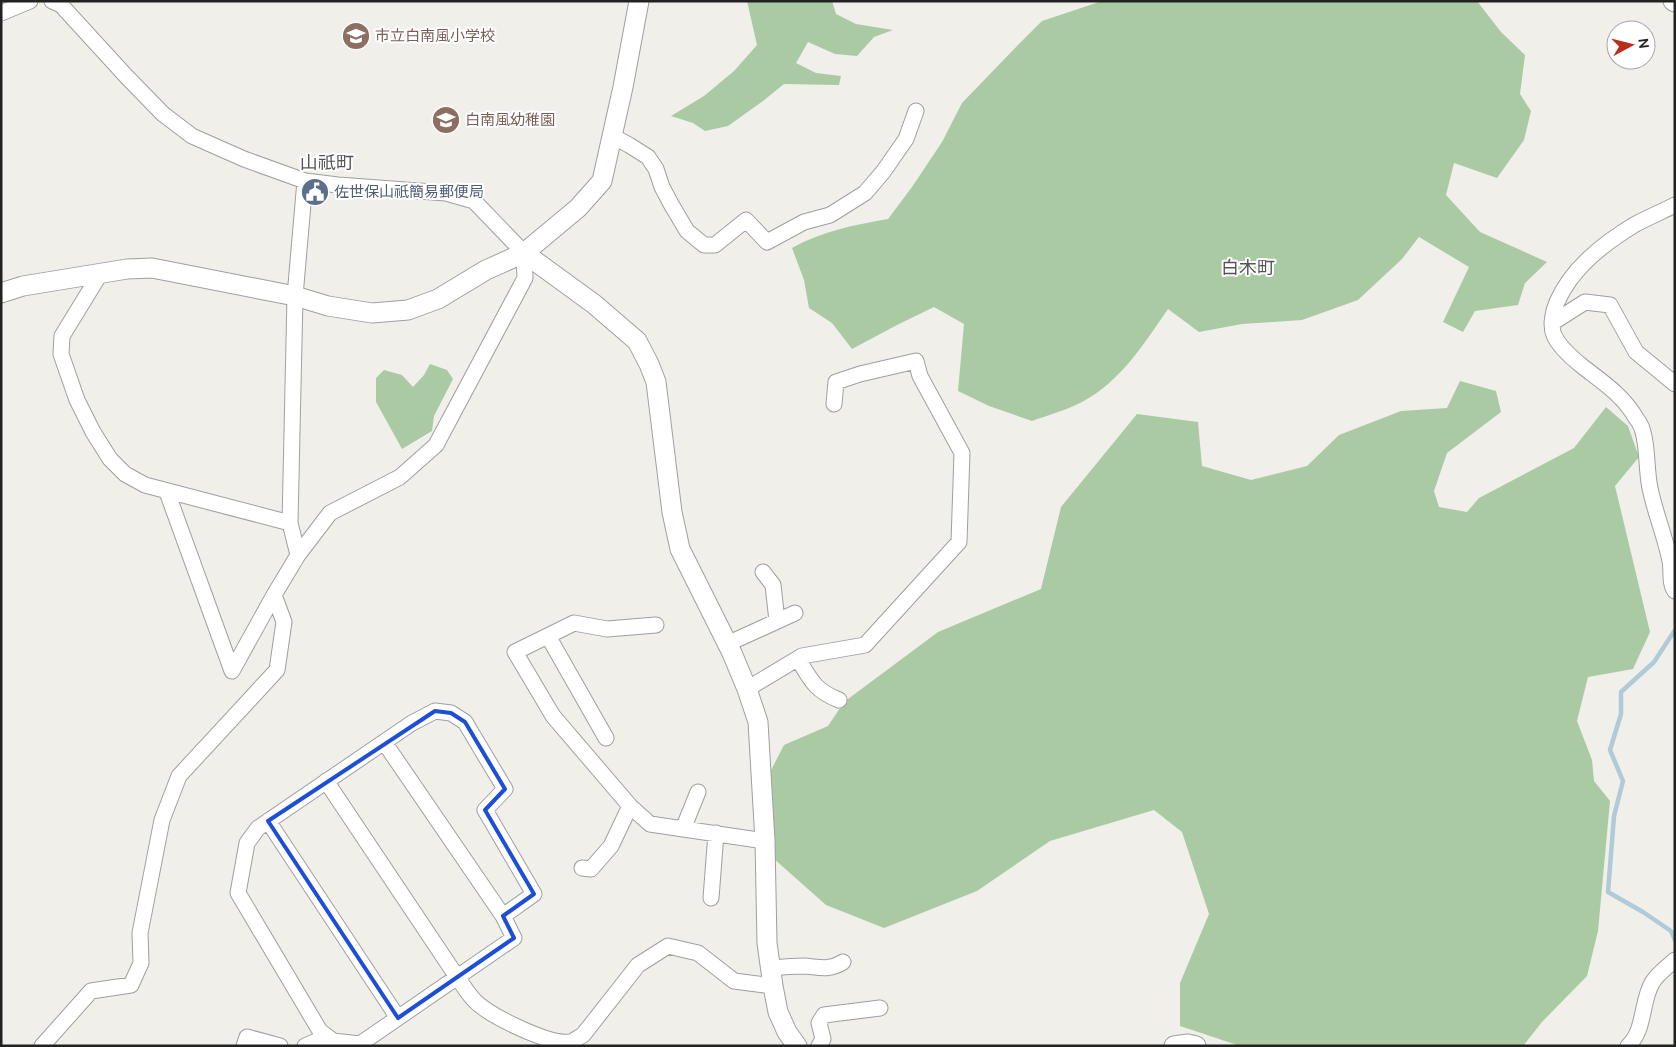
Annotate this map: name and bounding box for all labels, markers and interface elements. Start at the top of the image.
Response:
north arrow [1606,20,1656,70]
school or university icon: 市立白南風小学校 [341,21,371,51]
place label: 市立白南風小学校 [375,27,495,44]
text: N [1635,37,1652,50]
school or university icon: 白南風幼稚園 [431,105,461,135]
place label: 白南風幼稚園 [465,111,555,128]
district label: 山祇町 [300,152,354,172]
public building icon: 佐世保山祇簡易郵便局 [300,177,330,207]
place label: 佐世保山祇簡易郵便局 [334,183,484,200]
district label: 白木町 [1221,257,1275,277]

